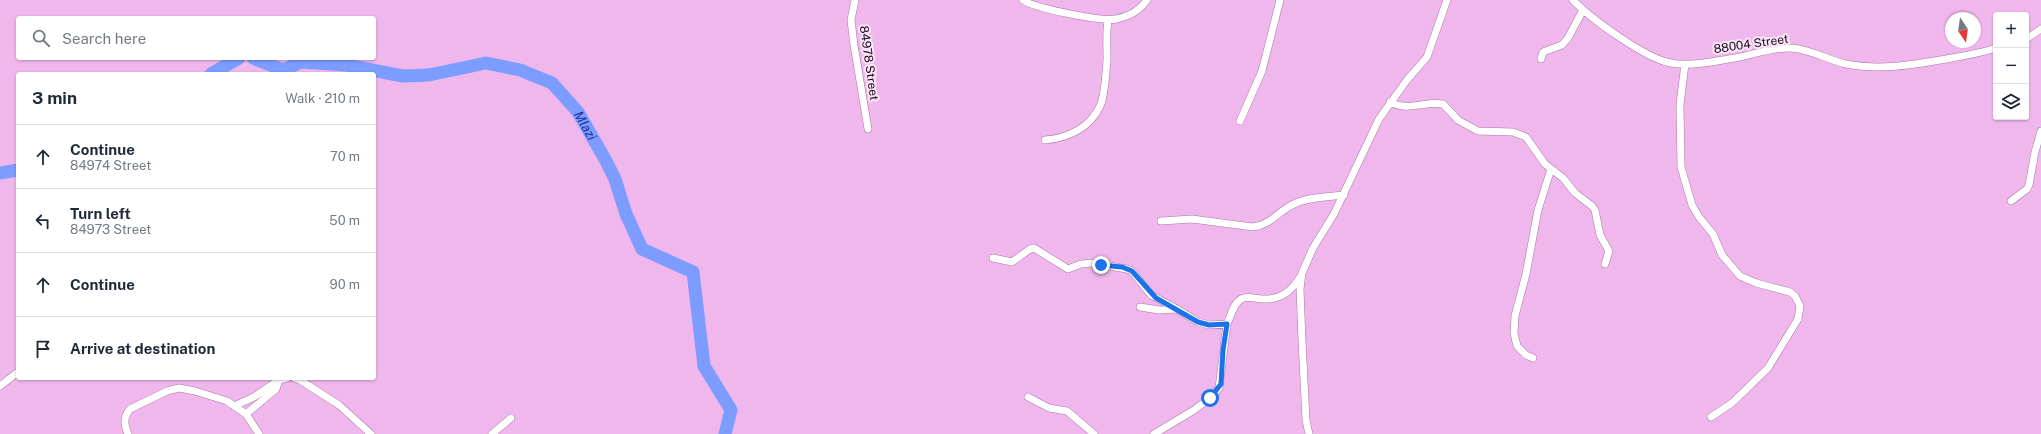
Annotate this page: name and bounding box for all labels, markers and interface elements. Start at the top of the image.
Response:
north arrow [1945,12,1981,48]
map controls [1993,12,2029,120]
button: + [1993,12,2029,48]
search box [16,16,376,60]
street label: 84978 Street [857,25,881,102]
icon: search [30,27,52,49]
text: Search here [62,30,146,47]
street label: 88004 Street [1713,32,1790,56]
button: − [1993,48,2029,84]
button: layers [1993,84,2029,120]
text: 3 min [32,88,77,108]
text: Walk · 210 m [285,91,360,106]
water label: Mlazi [571,108,600,143]
text: Continue [70,141,135,158]
icon: ahead [32,146,54,168]
text: 70 m [330,149,360,164]
text: 84974 Street [70,158,151,173]
text: Turn left [70,205,131,222]
icon: left [32,210,54,232]
text: 50 m [329,213,360,228]
text: 84973 Street [70,222,151,237]
route end [1092,256,1110,274]
icon: ahead [32,274,54,296]
text: Continue [70,276,135,293]
text: 90 m [330,277,360,292]
icon: arrive [32,338,54,360]
text: Arrive at destination [70,340,215,357]
route start [1201,389,1219,407]

